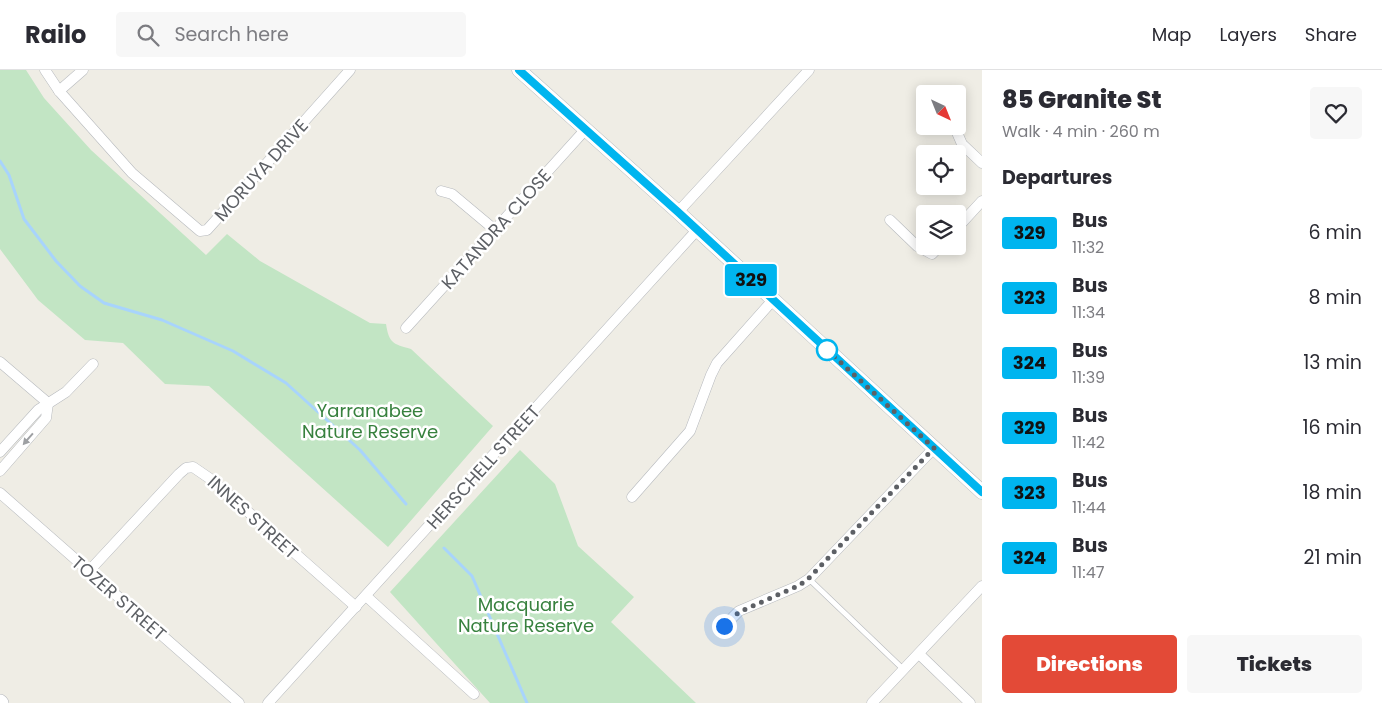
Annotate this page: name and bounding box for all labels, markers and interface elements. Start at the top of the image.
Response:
search box [116,12,466,57]
text: Railo [25,18,86,51]
icon: search [134,21,162,49]
text: Search here [174,21,289,48]
text: Map [1152,22,1192,47]
text: Layers [1220,22,1277,47]
text: Share [1305,22,1357,47]
text: 85 Granite St [1002,83,1162,116]
north arrow [916,85,966,135]
map controls [916,85,966,255]
button: heart [1310,87,1362,139]
street label: MORUYA DRIVE [208,113,314,227]
text: Walk · 4 min · 260 m [1002,120,1160,143]
button: locate [916,145,966,195]
street label: KATANDRA CLOSE [435,164,557,294]
text: Departures [1002,164,1112,191]
button: layers [916,205,966,255]
text: Bus [1072,207,1108,234]
text: 6 min [1308,219,1362,246]
text: 329 [1013,220,1046,245]
text: 11:32 [1072,236,1104,259]
line badge: 329 [722,264,780,296]
text: 329 [735,267,767,292]
text: Bus [1072,272,1108,299]
text: 8 min [1309,284,1362,311]
text: 323 [1013,285,1046,310]
text: 11:34 [1072,301,1105,324]
text: Bus [1072,337,1108,364]
unlabelled marker [816,339,838,361]
text: 13 min [1303,349,1362,376]
text: 324 [1013,350,1046,375]
text: 11:39 [1072,366,1105,389]
park label: Yarranabee Nature Reserve [302,398,438,444]
street label: HERSCHELL STREET [421,400,546,534]
text: Bus [1072,402,1108,429]
text: 16 min [1302,414,1362,441]
text: 329 [1013,415,1046,440]
text: 11:42 [1072,431,1105,454]
one-way arrow [22,432,34,444]
text: Bus [1072,467,1108,494]
street label: INNES STREET [202,470,304,565]
text: 18 min [1302,479,1362,506]
text: 323 [1013,480,1046,505]
text: 11:44 [1072,496,1106,519]
text: Bus [1072,532,1108,559]
text: 21 min [1304,544,1362,571]
text: 324 [1013,545,1046,570]
street label: TOZER STREET [66,550,172,646]
text: 11:47 [1072,561,1104,584]
park label: Macquarie Nature Reserve [458,592,594,638]
your location [712,614,737,639]
button: Directions [1002,635,1177,693]
button: Tickets [1187,635,1362,693]

